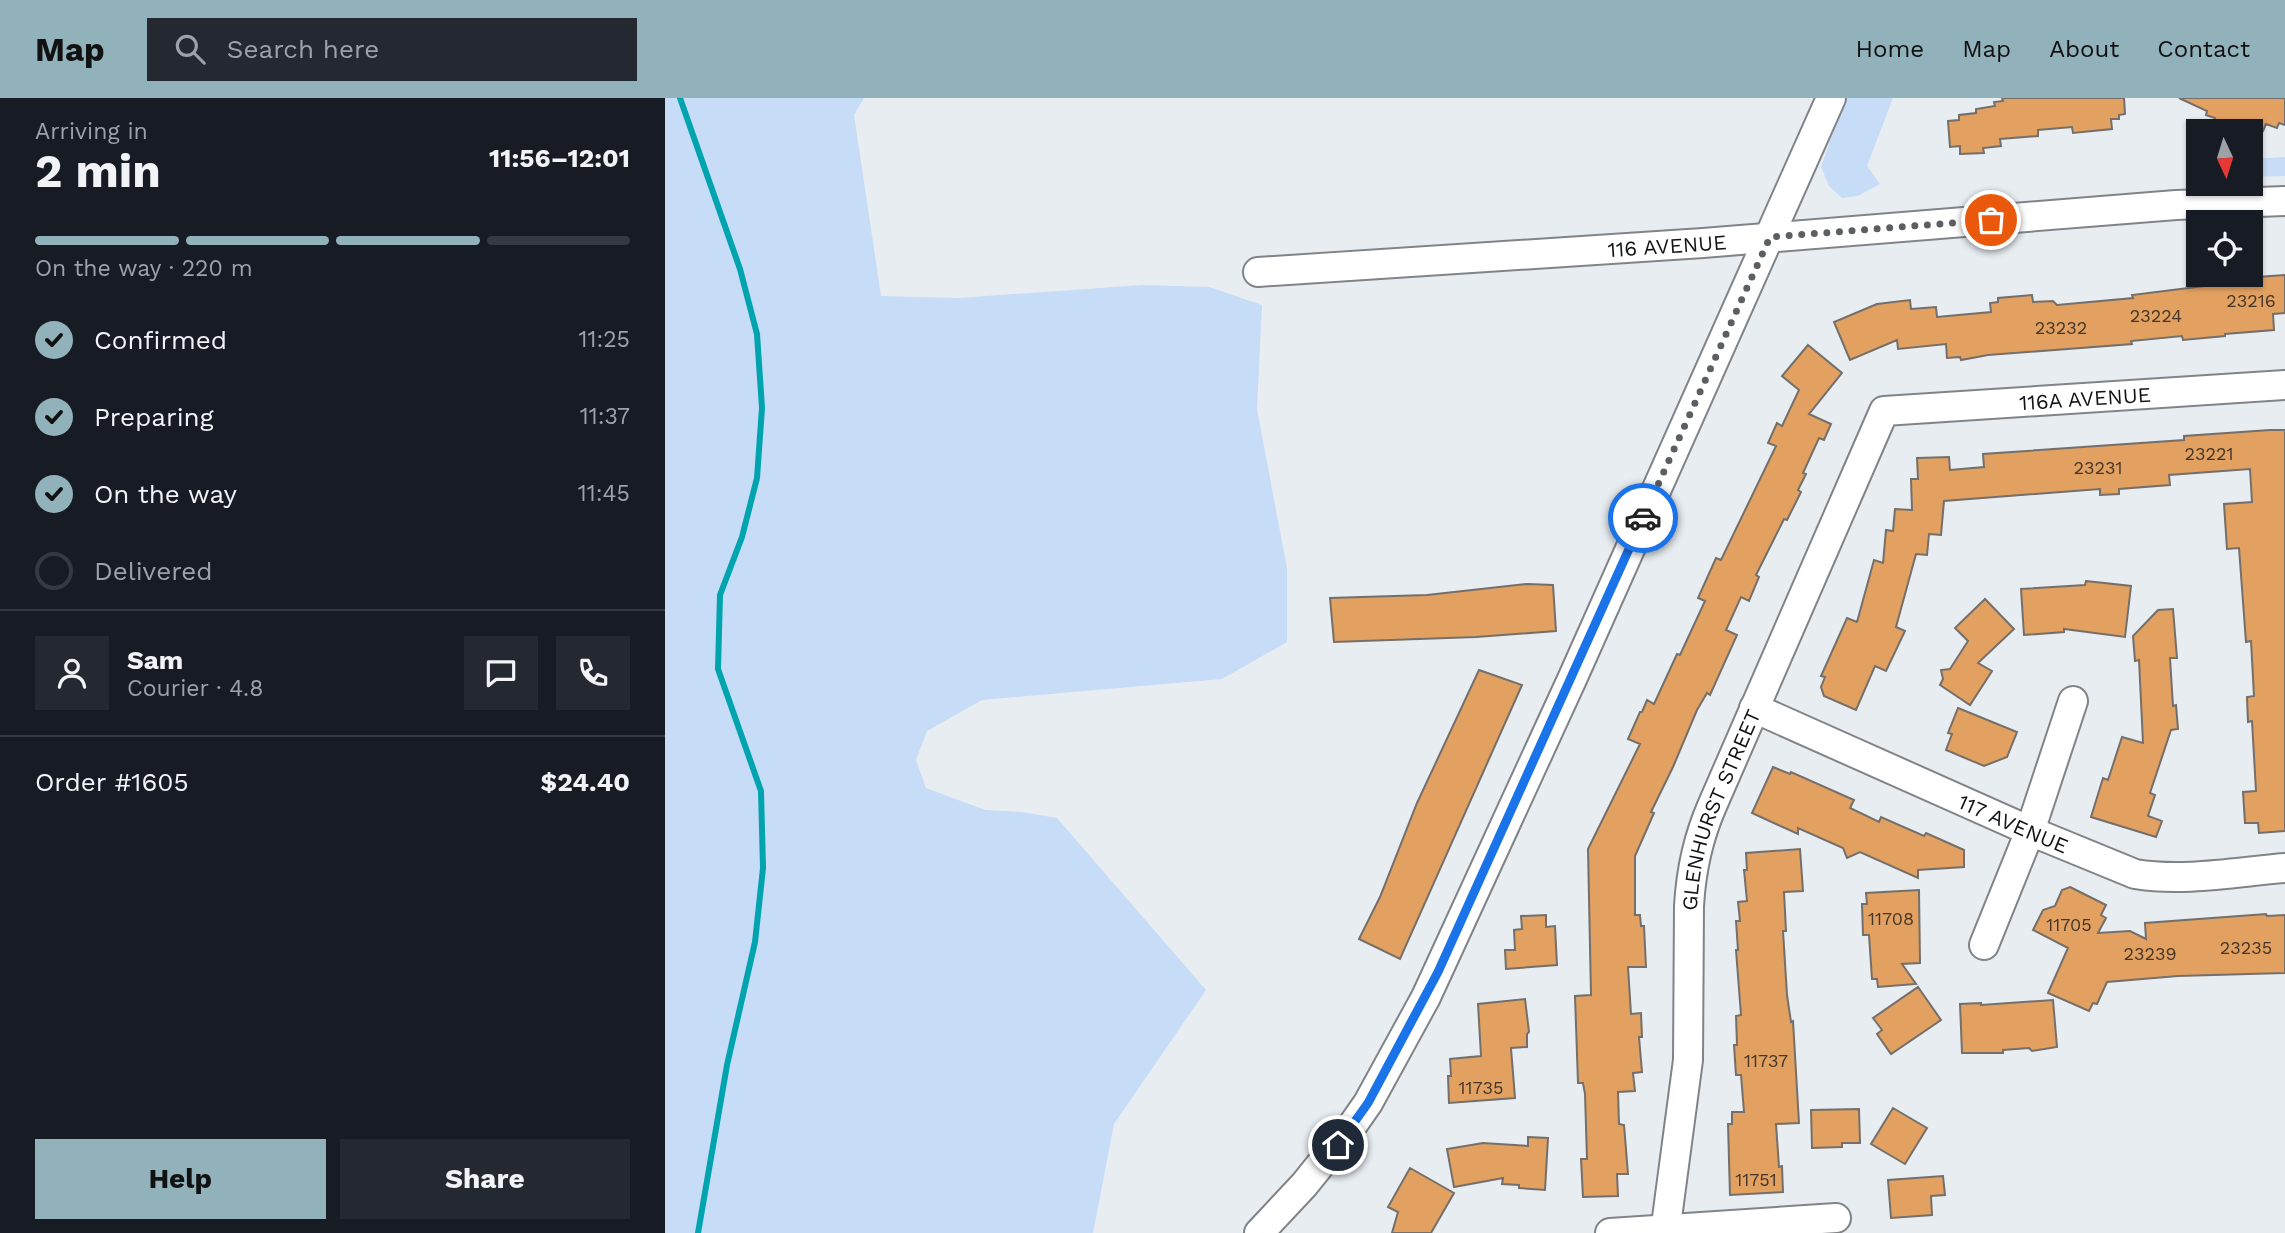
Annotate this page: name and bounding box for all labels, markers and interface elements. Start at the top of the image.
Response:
search box [147,18,637,81]
text: Map [35,30,105,69]
icon: search [171,30,209,68]
text: Search here [227,34,379,64]
text: Home [1856,35,1924,63]
text: Map [1962,35,2011,63]
text: About [2049,35,2119,63]
text: Contact [2157,35,2250,63]
text: Arriving in [35,118,148,145]
north arrow [2186,119,2263,196]
map controls [2186,119,2263,287]
text: 11:56–12:01 [489,143,630,173]
text: 2 min [35,144,161,198]
pin [1961,190,2021,250]
icon: bag [1972,201,2010,239]
button: locate [2186,210,2263,287]
street label: 116 AVENUE [1607,229,1727,262]
text: On the way · 220 m [35,255,253,282]
house number: 23216 [2226,290,2276,311]
house number: 23224 [2130,305,2182,326]
house number: 23232 [2035,317,2087,338]
icon: check [35,321,73,359]
text: Confirmed [94,325,227,355]
text: 11:25 [578,326,630,353]
street label: 116A AVENUE [2018,381,2152,415]
icon: check [35,398,73,436]
text: Preparing [94,402,214,432]
text: 11:37 [580,403,630,430]
house number: 23221 [2185,443,2234,464]
house number: 23231 [2074,457,2123,478]
icon: check [35,475,73,513]
text: On the way [94,479,237,509]
text: 11:45 [578,480,630,507]
courier [1608,483,1678,553]
icon: car [1624,499,1662,537]
text: Delivered [94,556,213,586]
button: person [35,636,109,710]
button: chat [464,636,538,710]
button: phone [556,636,630,710]
text: Sam [127,645,183,675]
text: Courier · 4.8 [127,675,263,702]
street label: GLENHURST STREET [1676,705,1765,911]
text: Order #1605 [35,767,189,797]
text: $24.40 [540,767,630,797]
street label: 117 AVENUE [1955,788,2072,858]
house number: 11708 [1868,908,1914,929]
house number: 11705 [2046,914,2092,935]
house number: 23235 [2220,937,2272,958]
house number: 23239 [2123,943,2177,964]
house number: 11737 [1744,1050,1788,1071]
house number: 11735 [1458,1077,1504,1098]
pin [1308,1115,1368,1175]
icon: home [1319,1126,1357,1164]
button: Help [35,1139,326,1219]
button: Share [340,1139,630,1219]
house number: 11751 [1735,1169,1777,1190]

